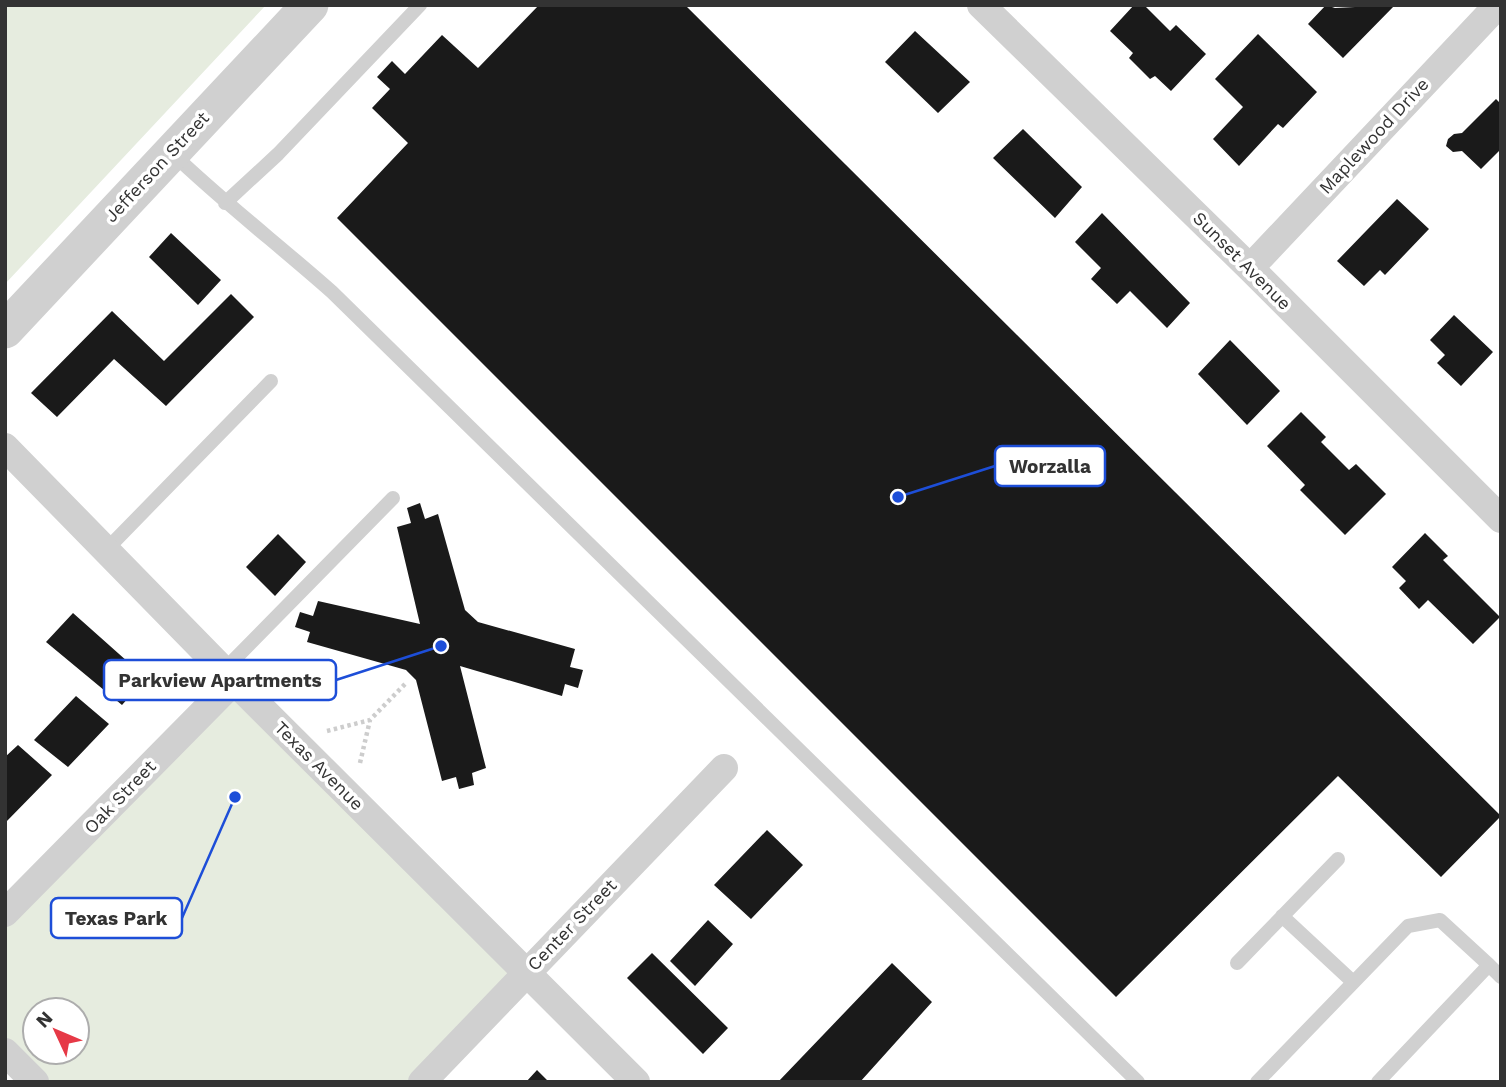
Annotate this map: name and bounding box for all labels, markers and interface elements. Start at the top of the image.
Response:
street label: Maplewood Drive [1314,73,1433,198]
street label: Jefferson Street [100,107,213,226]
street label: Sunset Avenue [1189,207,1296,314]
callout: Worzalla [995,446,1105,486]
text: Worzalla [1009,455,1091,478]
callout: Parkview Apartments [104,660,336,700]
text: Parkview Apartments [118,669,322,692]
street label: Texas Avenue [271,717,368,814]
street label: Oak Street [80,755,160,838]
street label: Center Street [523,874,621,975]
callout: Texas Park [51,898,182,938]
text: Texas Park [65,907,167,930]
north arrow [21,996,91,1066]
text: N [31,1006,57,1033]

